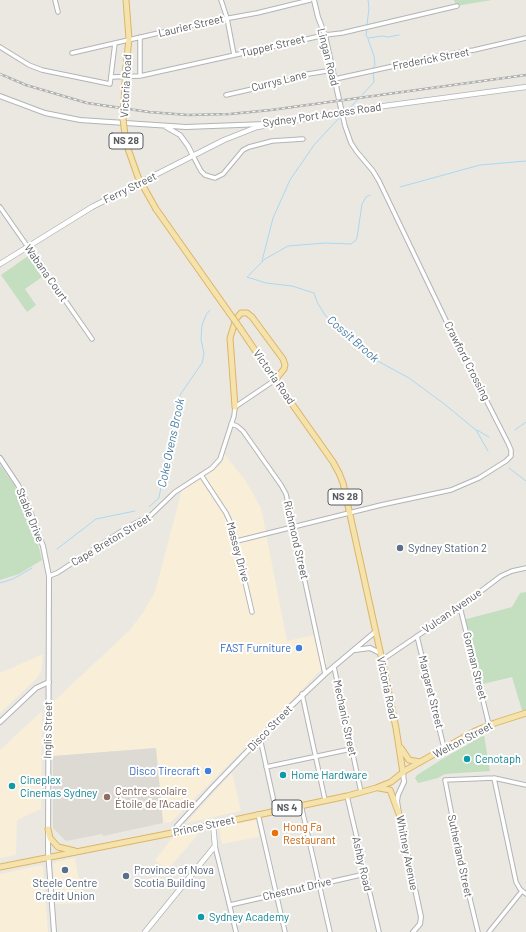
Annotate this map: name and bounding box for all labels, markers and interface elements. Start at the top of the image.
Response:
street label: Laurier Street [157,12,225,40]
street label: Lingan Road [314,27,342,87]
street label: Tupper Street [239,32,307,60]
street label: Frederick Street [391,45,471,73]
street label: Victoria Road [118,54,134,118]
street label: Currys Lane [250,68,308,94]
street label: Sydney Port Access Road [262,100,382,130]
road number: NS 28 [109,133,143,149]
street label: Ferry Street [101,170,159,206]
street label: Wabana Court [21,242,71,304]
water label: Cossit Brook [324,313,382,365]
street label: Crawford Crossing [441,319,493,403]
street label: Victoria Road [250,347,298,407]
water label: Coke Ovens Brook [155,397,187,489]
street label: Stable Drive [13,486,47,544]
road number: NS 28 [328,489,362,505]
street label: Richmond Street [281,499,311,581]
street label: Cape Breton Street [69,511,153,569]
street label: Massey Drive [224,521,252,583]
place label: Sydney Station 2 [408,541,487,555]
marker: Sydney Station 2 [395,543,405,553]
street label: Vulcan Avenue [420,586,484,636]
street label: Gorman Street [460,631,490,701]
place label: FAST Furniture [220,641,291,655]
marker: FAST Furniture [294,643,304,653]
street label: Margaret Street [416,654,446,730]
street label: Victoria Road [374,655,400,721]
street label: Mechanic Street [330,679,360,757]
street label: Inglis Street [41,701,55,759]
street label: Disco Street [245,702,295,754]
street label: Welton Street [431,719,495,761]
place label: Cenotaph [475,752,521,766]
marker: Cenotaph [462,754,472,764]
place label: Disco Tirecraft [129,764,200,778]
marker: Disco Tirecraft [203,766,213,776]
place label: Home Hardware [291,768,367,782]
marker: Home Hardware [278,770,288,780]
place label: Cineplex Cinemas Sydney [20,773,97,799]
marker: Cineplex Cinemas Sydney [7,781,17,791]
place label: Centre scolaire Étoile de l'Acadie [115,784,195,810]
marker: Centre scolaire Étoile de l'Acadie [102,792,112,802]
road number: NS 4 [272,800,302,816]
street label: Prince Street [172,813,236,839]
street label: Sutherland Street [445,813,475,899]
street label: Whitney Avenue [393,814,421,892]
place label: Hong Fa Restaurant [283,820,336,846]
marker: Hong Fa Restaurant [270,828,280,838]
street label: Ashby Road [349,836,375,892]
place label: Province of Nova Scotia Building [134,863,214,889]
marker: Steele Centre Credit Union [60,865,70,875]
marker: Province of Nova Scotia Building [121,871,131,881]
street label: Chestnut Drive [261,875,333,903]
place label: Steele Centre Credit Union [33,876,97,902]
place label: Sydney Academy [209,910,289,924]
marker: Sydney Academy [196,912,206,922]

